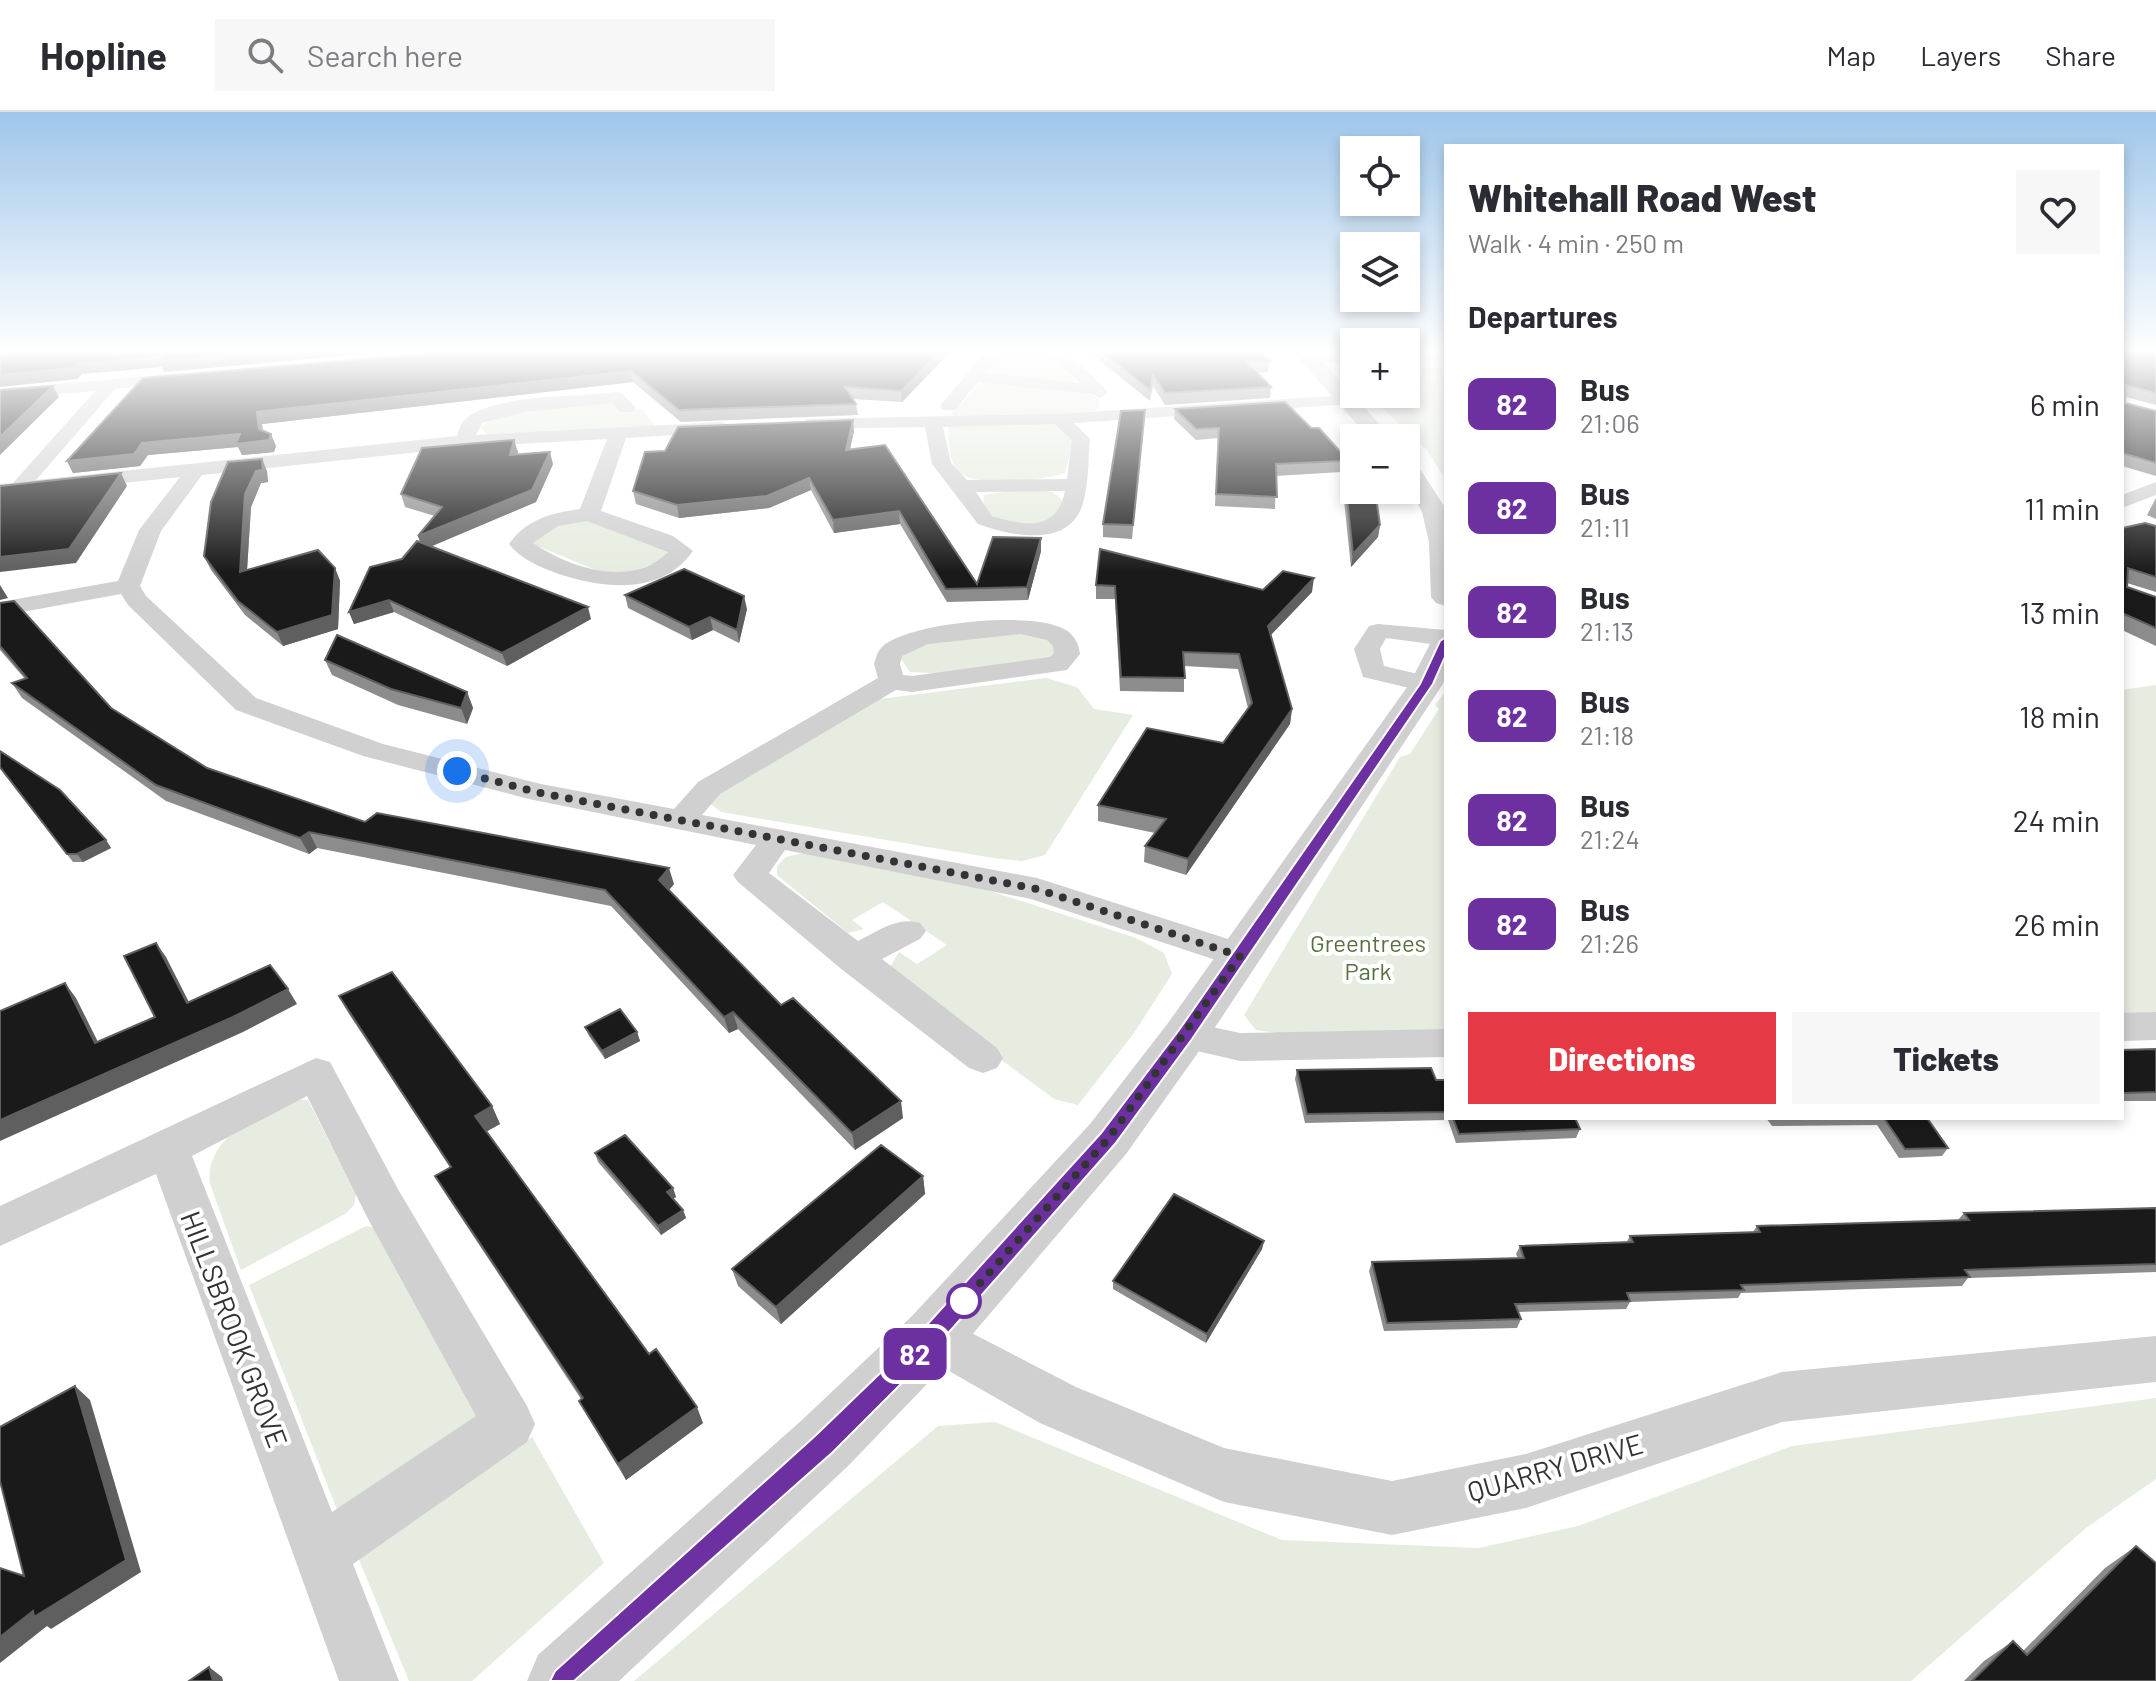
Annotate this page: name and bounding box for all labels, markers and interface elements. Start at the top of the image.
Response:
search box [215,19,775,91]
text: Hopline [40,32,167,78]
icon: search [243,33,287,77]
text: Search here [307,37,463,73]
text: Map [1826,38,1876,72]
text: Layers [1920,38,2001,72]
text: Share [2045,38,2116,72]
map controls [1340,136,1420,504]
button: locate [1340,136,1420,216]
button: heart [2016,170,2100,254]
text: Whitehall Road West [1468,174,1816,220]
text: Walk · 4 min · 250 m [1468,227,1684,258]
button: layers [1340,232,1420,312]
text: Departures [1468,298,1618,334]
button: + [1340,328,1420,408]
text: Bus [1580,371,1630,407]
text: 6 min [2030,386,2100,422]
text: 82 [1497,387,1527,421]
text: 21:06 [1580,407,1640,438]
button: − [1340,424,1420,504]
text: Bus [1580,475,1630,511]
text: 11 min [2024,490,2100,526]
text: 82 [1497,491,1527,525]
text: 21:11 [1580,511,1630,542]
text: Bus [1580,579,1630,615]
text: 13 min [2019,594,2100,630]
text: 82 [1497,595,1527,629]
text: 21:13 [1580,615,1634,646]
text: Bus [1580,683,1630,719]
text: 18 min [2019,698,2100,734]
text: 82 [1497,699,1527,733]
text: 21:18 [1580,719,1634,750]
your location [437,751,477,791]
text: Bus [1580,787,1630,823]
text: 24 min [2013,802,2100,838]
text: 82 [1497,803,1527,837]
text: 21:24 [1580,823,1640,854]
text: Bus [1580,891,1630,927]
text: 26 min [2014,906,2100,942]
text: 82 [1497,907,1527,941]
text: 21:26 [1580,927,1639,958]
park label: Greentrees Park [1310,928,1426,985]
button: Directions [1468,1012,1776,1104]
button: Tickets [1792,1012,2100,1104]
street label: HILLSBROOK GROVE [174,1206,296,1452]
unlabelled marker [947,1284,981,1318]
line badge: 82 [879,1328,951,1380]
text: 82 [900,1337,930,1371]
street label: QUARRY DRIVE [1463,1426,1647,1508]

